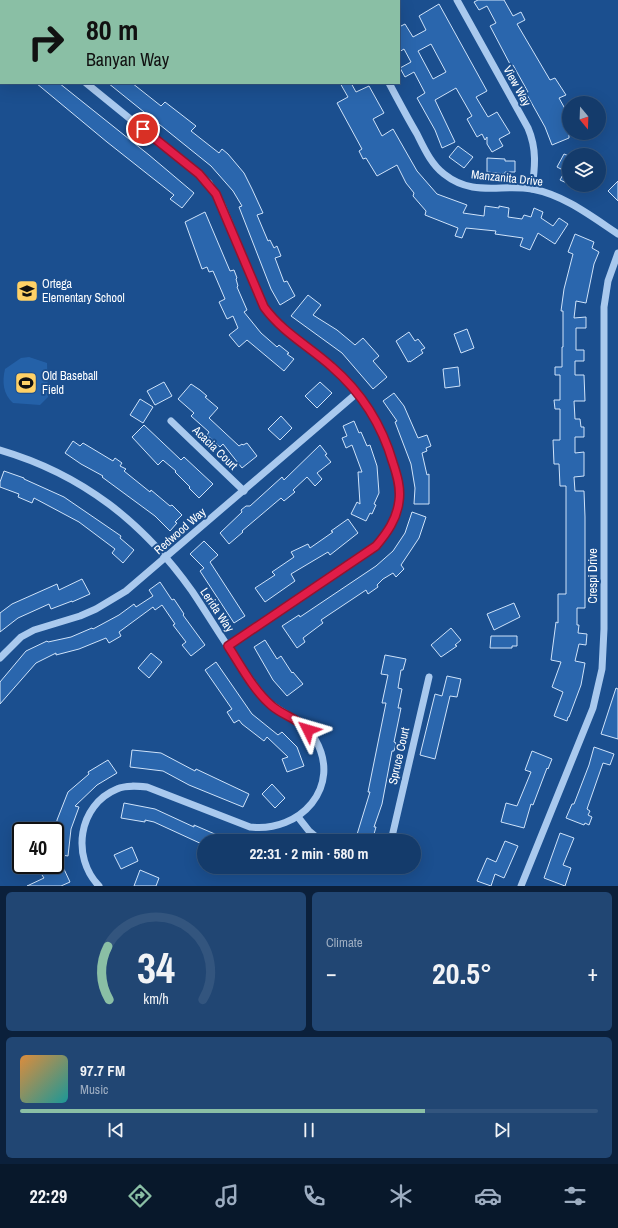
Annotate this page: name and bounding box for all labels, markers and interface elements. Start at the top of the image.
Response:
text: 80 m [86,11,138,49]
icon: right [20,16,72,68]
text: Banyan Way [86,47,169,72]
street label: View Way [499,63,535,109]
north arrow [562,96,606,140]
map controls [562,96,606,192]
pin [126,112,160,146]
icon: arrive [132,118,154,140]
button: layers [562,148,606,192]
street label: Manzanita Drive [470,166,544,190]
place label: Ortega Elementary School [42,276,125,306]
school or university icon: Ortega Elementary School [14,278,40,304]
place label: Old Baseball Field [42,368,98,398]
sports icon: Old Baseball Field [13,370,39,396]
street label: Acacia Court [188,422,241,474]
street label: Redwood Way [151,504,209,558]
street label: Crespi Drive [585,548,601,604]
street label: Lerida Way [196,585,238,635]
position arrow [287,709,329,751]
street label: Spruce Court [385,726,413,786]
speed limit sign: 40 [12,822,64,874]
text: 22:31 · 2 min · 580 m [250,843,368,864]
text: Climate [326,934,363,951]
text: 34 [137,939,175,995]
text: 20.5° [432,953,492,993]
text: − [326,958,337,988]
text: + [587,958,598,988]
text: km/h [143,988,169,1007]
text: 97.7 FM [80,1060,125,1081]
text: Music [80,1081,108,1098]
icon: previous [105,1119,127,1141]
icon: pause [298,1119,320,1141]
icon: next [491,1119,513,1141]
icon: directions [126,1182,154,1210]
icon: music [213,1182,241,1210]
icon: phone [300,1182,328,1210]
icon: climate [387,1182,415,1210]
icon: car [474,1182,502,1210]
icon: filters [561,1182,589,1210]
text: 22:29 [29,1184,67,1209]

